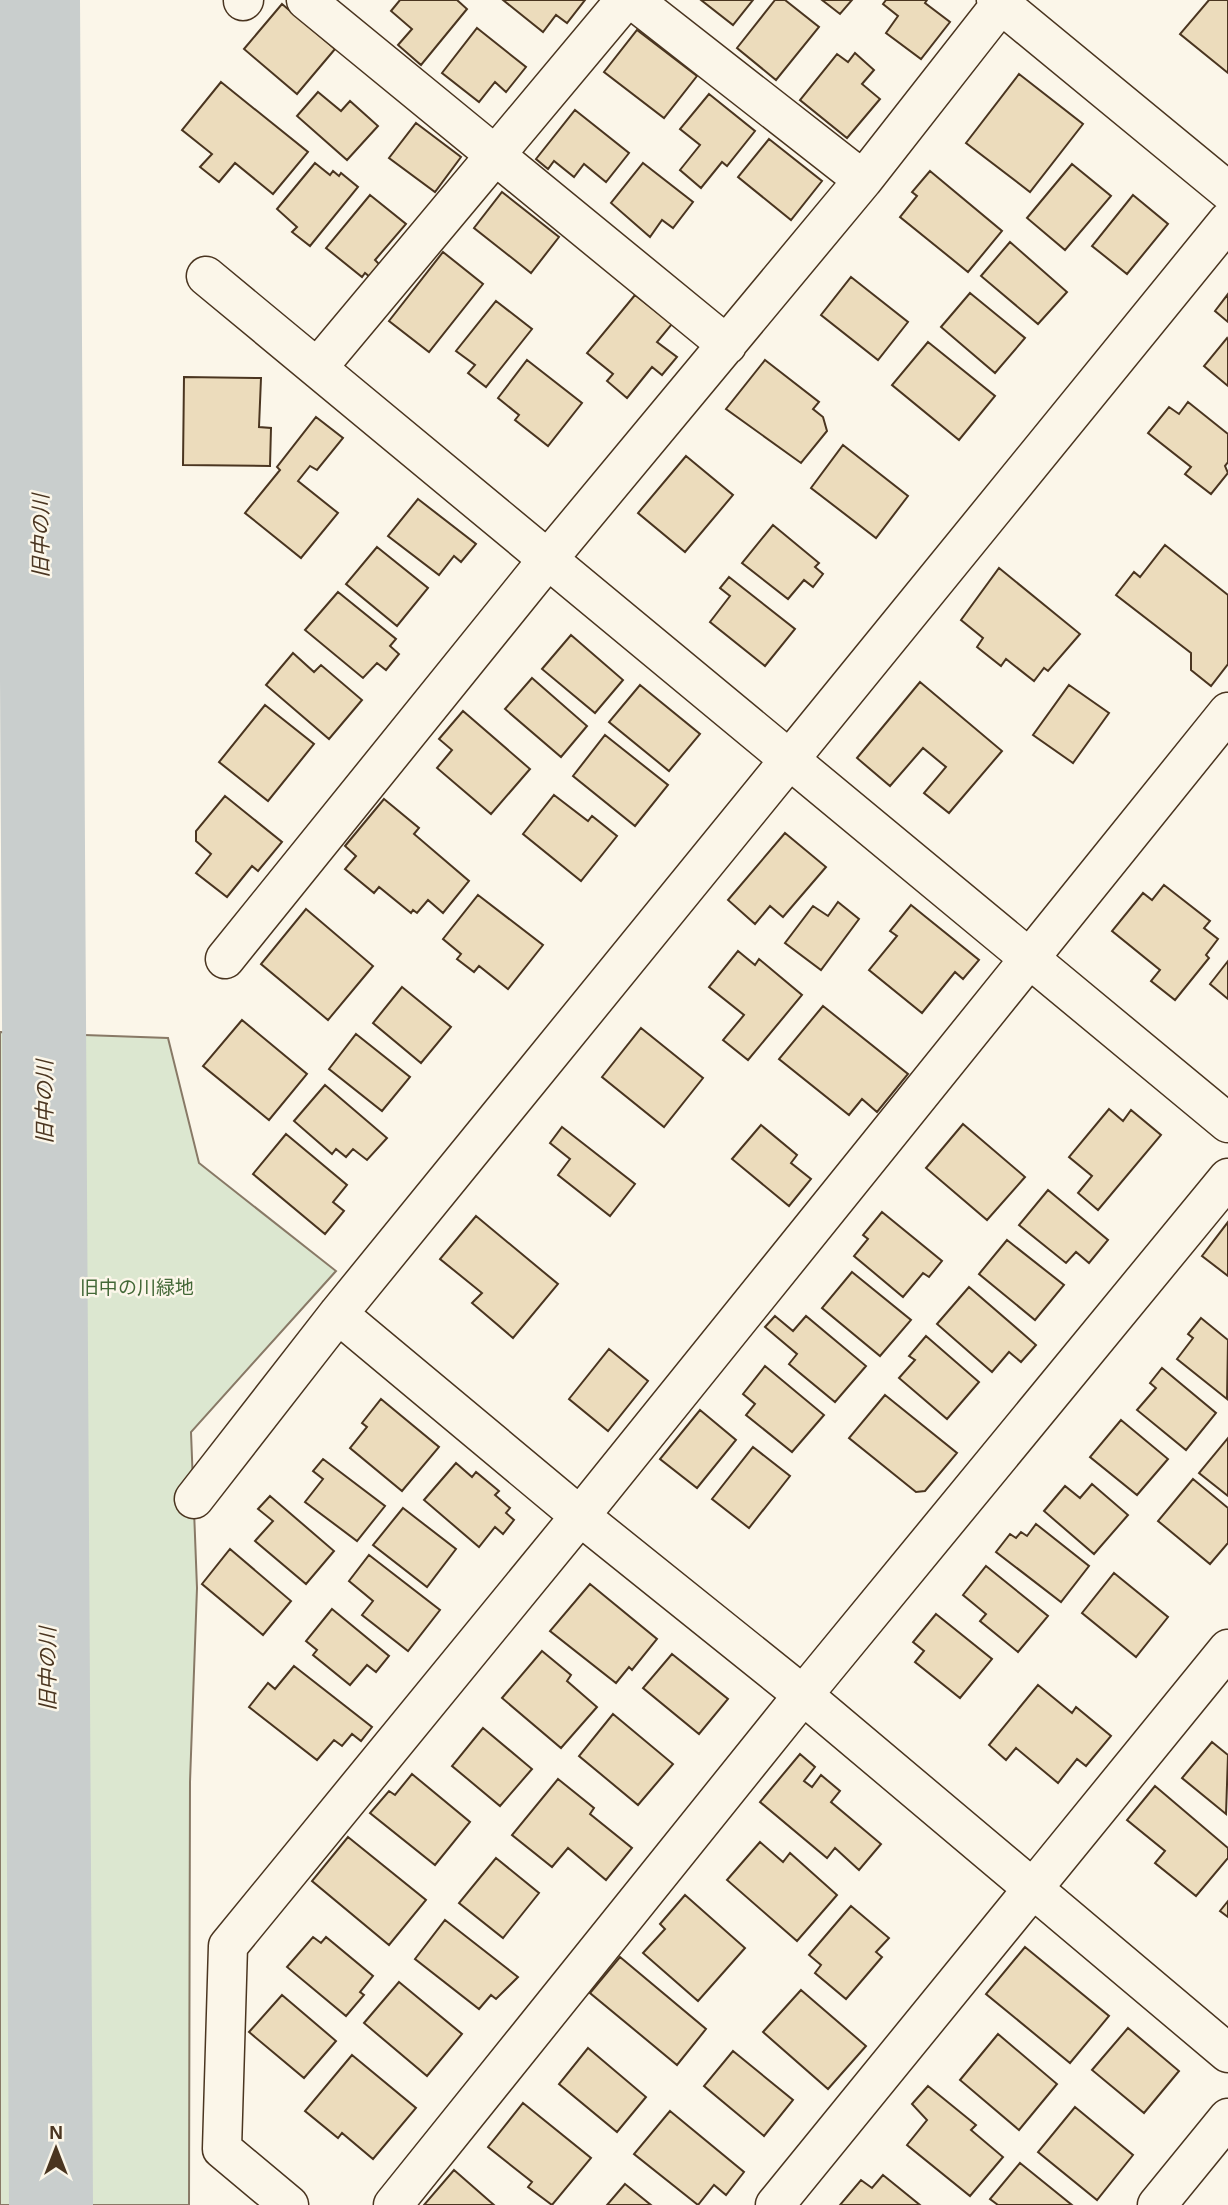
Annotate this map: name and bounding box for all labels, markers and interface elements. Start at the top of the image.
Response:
water label: 旧中の川 [29,492,52,578]
water label: 旧中の川 [33,1058,56,1144]
park label: 旧中の川緑地 [80,1277,194,1298]
water label: 旧中の川 [36,1625,59,1711]
north arrow [21,2114,91,2184]
text: N [49,2122,63,2143]

